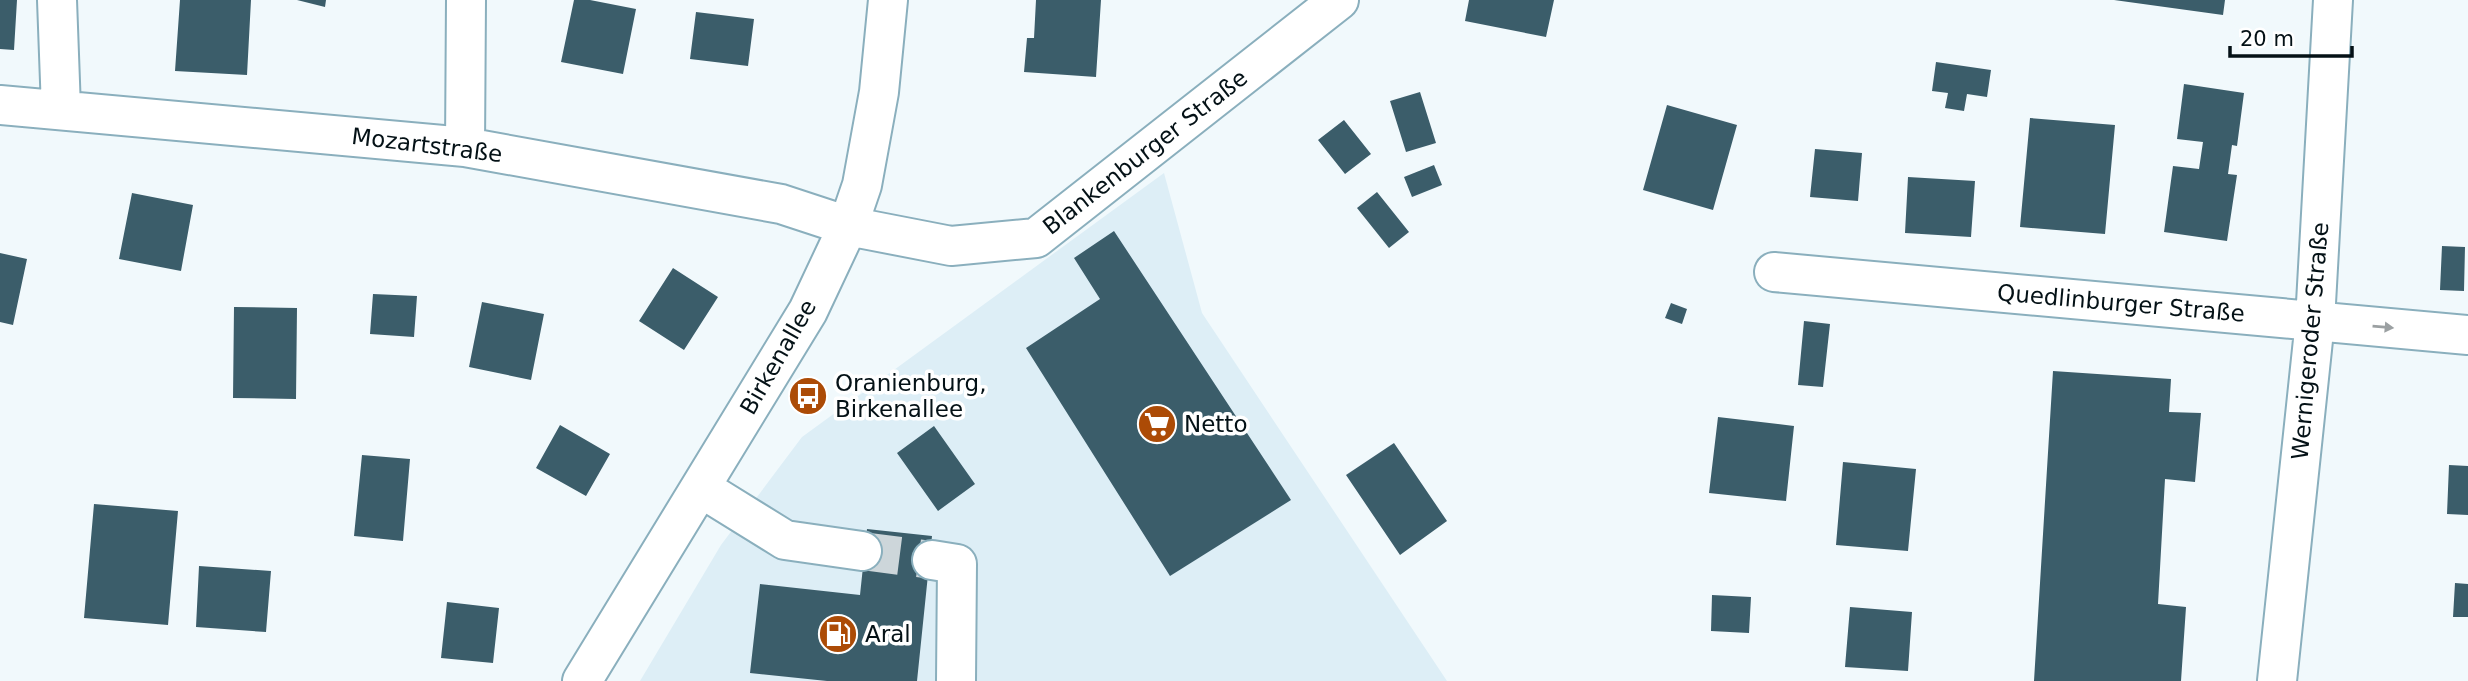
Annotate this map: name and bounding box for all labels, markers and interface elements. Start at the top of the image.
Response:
scale bar [2230,14,2352,58]
text: 20 m [2240,27,2294,51]
street label: Blankenburger Straße [1038,64,1252,240]
street label: Mozartstraße [350,123,504,167]
street label: Wernigeroder Straße [2287,221,2333,461]
street label: Quedlinburger Straße [1996,279,2246,327]
street label: Birkenallee [735,295,821,419]
one-way arrow [2372,322,2394,333]
place label: Oranienburg, Birkenallee [835,370,987,422]
bus stop icon: Oranienburg, Birkenallee [787,375,829,417]
supermarket icon: Netto [1136,403,1178,445]
place label: Netto [1184,411,1247,437]
fuel station icon: Aral [817,613,859,655]
place label: Aral [865,621,911,647]

